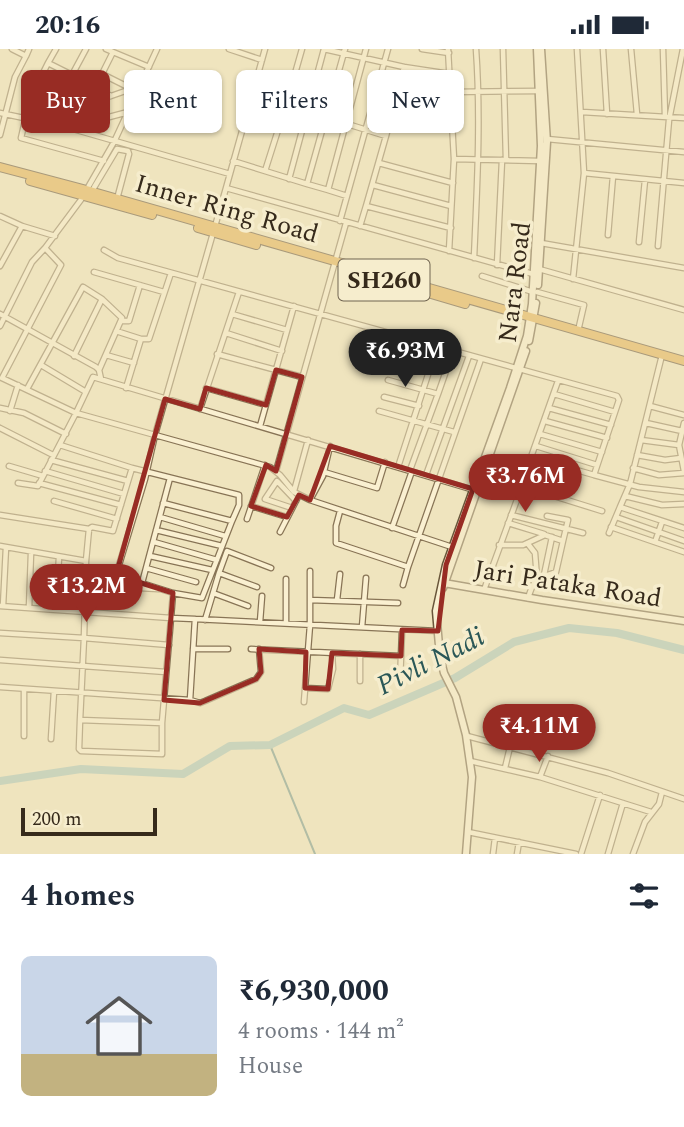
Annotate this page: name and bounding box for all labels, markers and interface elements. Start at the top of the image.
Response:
text: 20:16 [35,5,100,45]
chip: Buy [21,70,110,133]
chip: Rent [124,70,222,133]
chip: Filters [236,70,353,133]
chip: New [367,70,464,133]
street label: Inner Ring Road [130,164,323,254]
street label: Nara Road [488,219,542,345]
road number: SH260 [338,259,430,301]
pin: ₹6.93M [348,329,462,389]
text: ₹6.93M [365,334,445,369]
pin: ₹3.76M [468,455,582,514]
text: ₹3.76M [485,459,565,494]
street label: Jari Pataka Road [471,549,665,619]
pin: ₹13.2M [29,565,143,624]
text: ₹13.2M [46,569,126,604]
water label: Pivli Nadi [369,616,492,707]
pin: ₹4.11M [482,705,596,764]
text: ₹4.11M [499,709,579,744]
scale bar [21,805,158,837]
text: 200 m [32,805,82,834]
text: 4 homes [21,873,135,919]
icon: filters [625,877,663,915]
text: ₹6,930,000 [238,968,389,1014]
icon: home [77,984,161,1068]
text: 4 rooms · 144 m² [238,1014,404,1049]
text: House [238,1049,303,1084]

